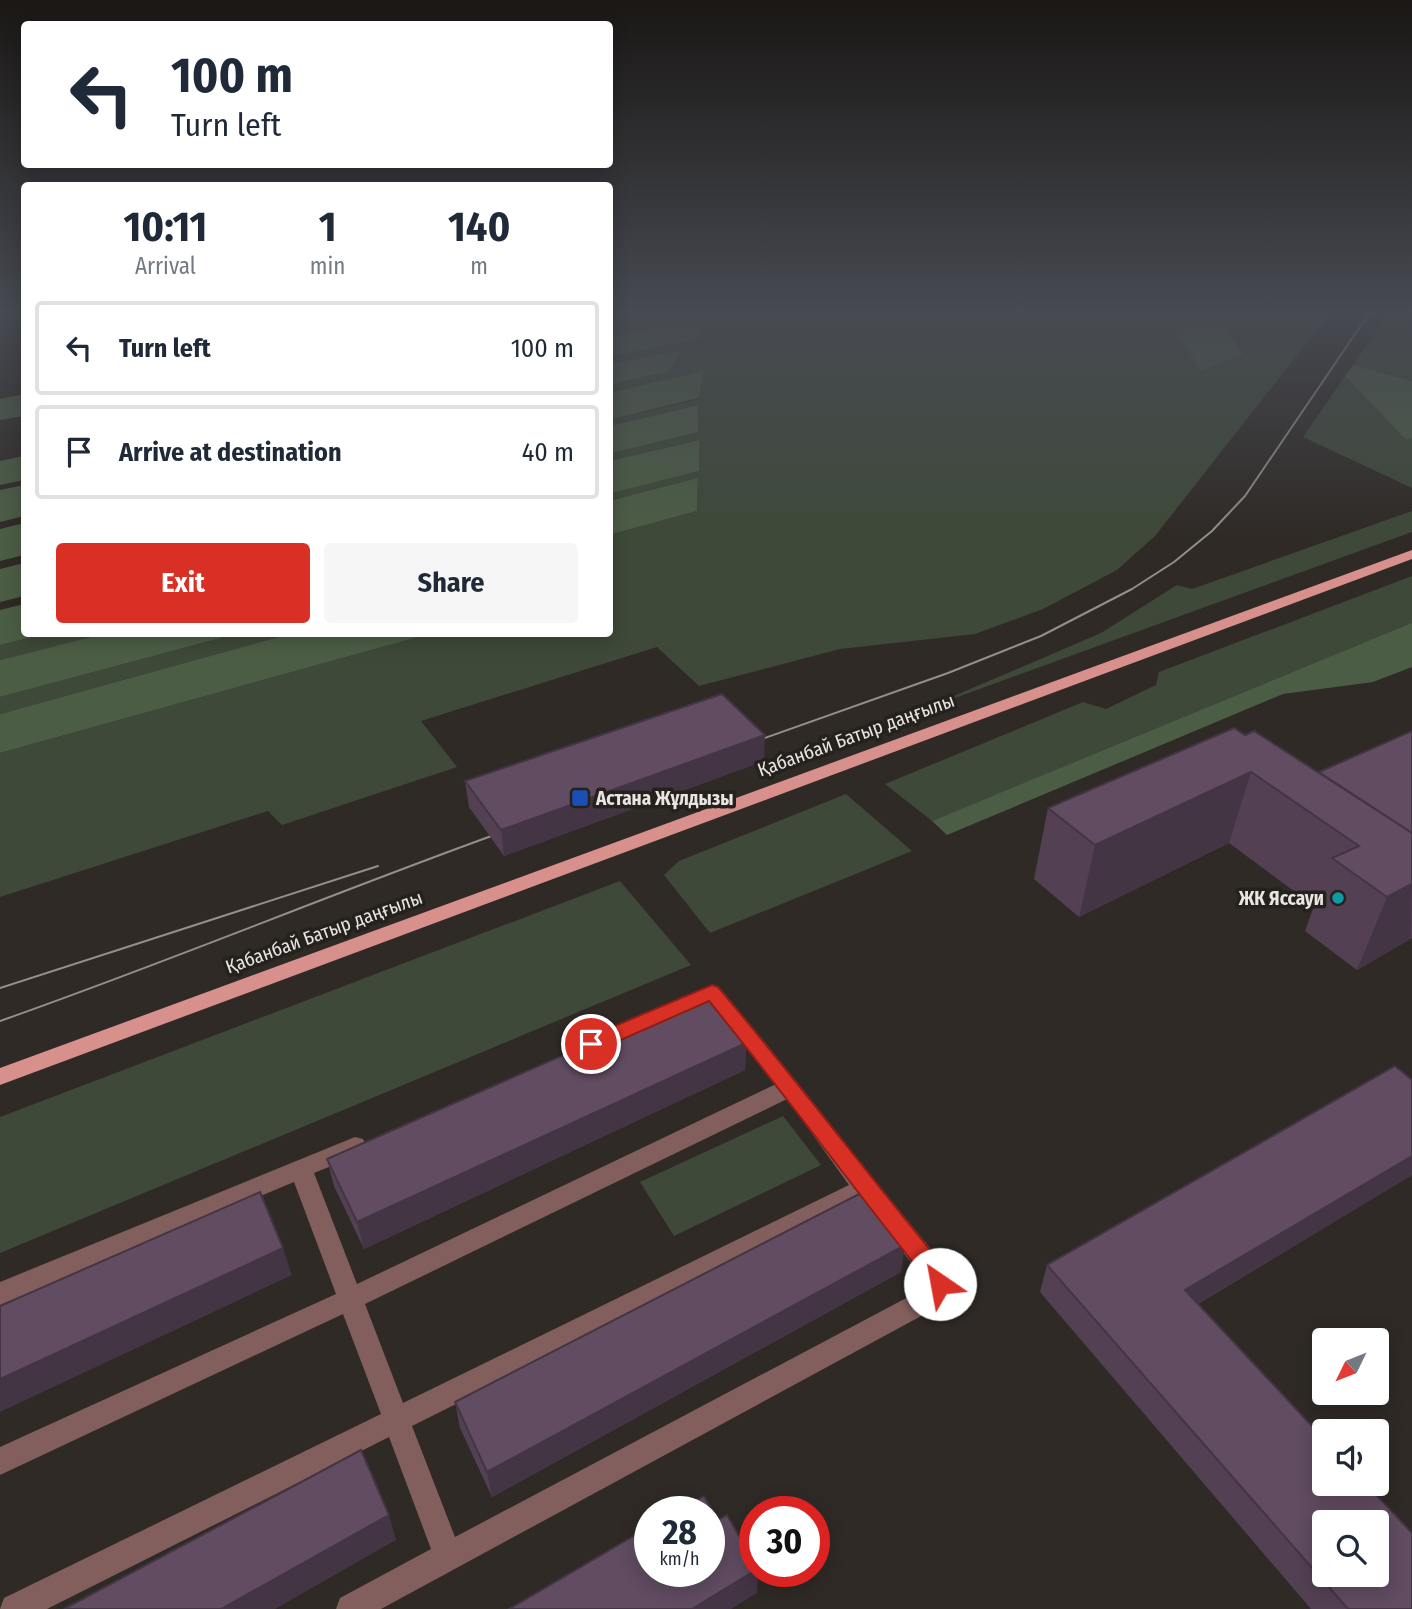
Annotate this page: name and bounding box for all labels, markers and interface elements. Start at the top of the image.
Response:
text: 100 m [171,46,293,105]
icon: left [56,49,147,140]
text: Turn left [171,106,281,144]
text: 10:11 [124,202,207,252]
text: 1 [319,202,337,252]
text: 140 [448,202,510,252]
text: Arrival [135,252,196,280]
text: min [310,252,345,280]
text: m [470,252,488,280]
icon: left [60,329,98,367]
text: Turn left [119,333,211,364]
text: 100 m [511,333,574,364]
icon: arrive [60,433,98,471]
text: Arrive at destination [119,437,342,468]
text: 40 m [522,437,574,468]
button: Exit [56,543,310,623]
button: Share [324,543,578,623]
street label: Қабанбай Батыр даңғылы [754,689,958,781]
place label: Астана Жұлдызы [595,787,734,810]
marker: Астана Жұлдызы [570,788,590,808]
street label: Қабанбай Батыр даңғылы [222,886,426,978]
place label: ЖК Яссауи [1238,887,1324,910]
marker: ЖК Яссауи [1330,890,1346,906]
pin [561,1014,621,1074]
icon: arrive [572,1025,610,1063]
position arrow [903,1247,977,1321]
north arrow [1312,1328,1390,1405]
map controls [1312,1328,1389,1587]
button: sound [1312,1419,1389,1496]
speed limit sign: 30 [739,1496,830,1587]
button: search [1312,1510,1389,1587]
text: 28 [662,1511,697,1553]
text: km/h [659,1548,700,1570]

